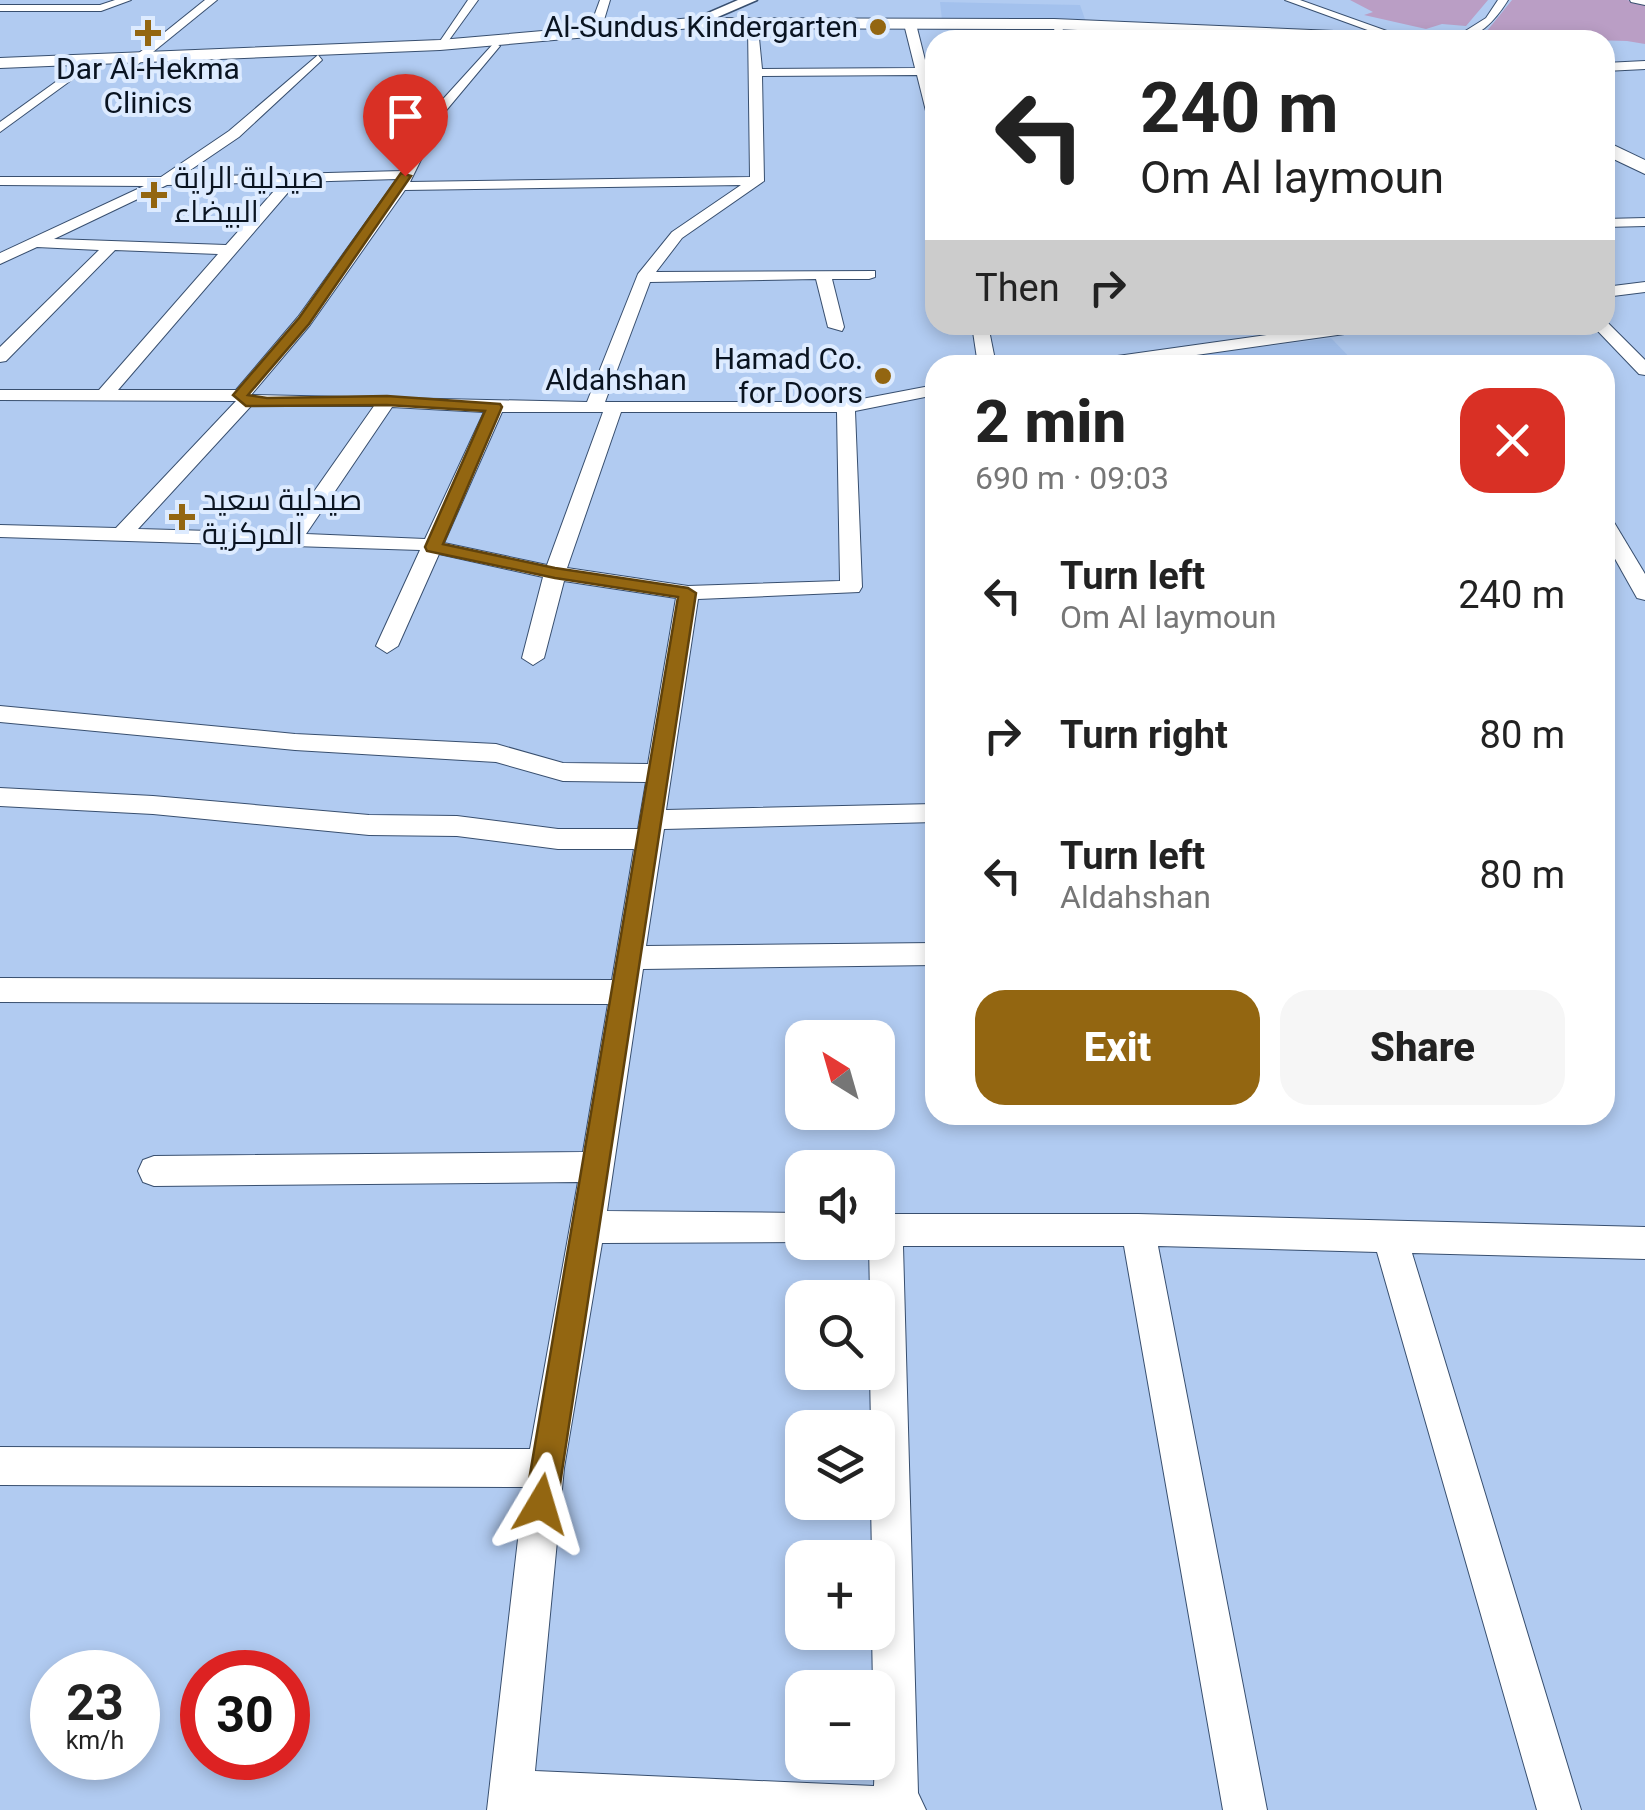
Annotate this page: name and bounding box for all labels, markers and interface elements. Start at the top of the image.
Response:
place label: Al-Sundus Kindergarten [544,9,858,44]
marker: Al-Sundus Kindergarten [867,16,889,38]
marker: Dar Al-Hekma Clinics [135,20,161,46]
place label: Dar Al-Hekma Clinics [56,51,240,120]
text: 240 m [1140,67,1339,149]
icon: left [975,70,1105,200]
pin [363,74,448,177]
icon: arrive [378,89,433,144]
text: Om Al laymoun [1140,151,1444,204]
place label: صيدلية الراية البيضاء [174,160,324,229]
marker: صيدلية الراية البيضاء [143,184,165,206]
icon: right [1080,260,1135,315]
text: Then [975,266,1060,310]
place label: Hamad Co. for Doors [714,341,863,410]
street label: Aldahshan [545,362,687,397]
marker: Hamad Co. for Doors [872,365,894,387]
text: 2 min [975,386,1126,457]
button: close [1460,388,1565,493]
text: 690 m · 09:03 [975,459,1169,497]
place label: صيدلية سعيد المركزية [202,482,362,551]
marker: صيدلية سعيد المركزية [171,506,193,528]
text: Turn left [1060,554,1205,598]
icon: left [975,568,1030,623]
text: 240 m [1458,573,1565,617]
text: Om Al laymoun [1060,598,1276,636]
icon: right [975,708,1030,763]
text: Turn right [1060,713,1228,757]
text: 80 m [1480,713,1565,757]
text: Turn left [1060,834,1205,878]
icon: left [975,848,1030,903]
text: 80 m [1480,853,1565,897]
text: Aldahshan [1060,878,1211,916]
button: Exit [975,990,1260,1105]
button: Share [1280,990,1565,1105]
north arrow [785,1020,895,1130]
map controls [785,1020,895,1780]
button: sound [785,1150,895,1260]
button: search [785,1280,895,1390]
button: layers [785,1410,895,1520]
position arrow [489,1452,593,1556]
button: + [785,1540,895,1650]
speed limit sign: 30 [180,1650,310,1780]
button: − [785,1670,895,1780]
text: 23 [66,1674,124,1732]
text: km/h [66,1726,124,1755]

